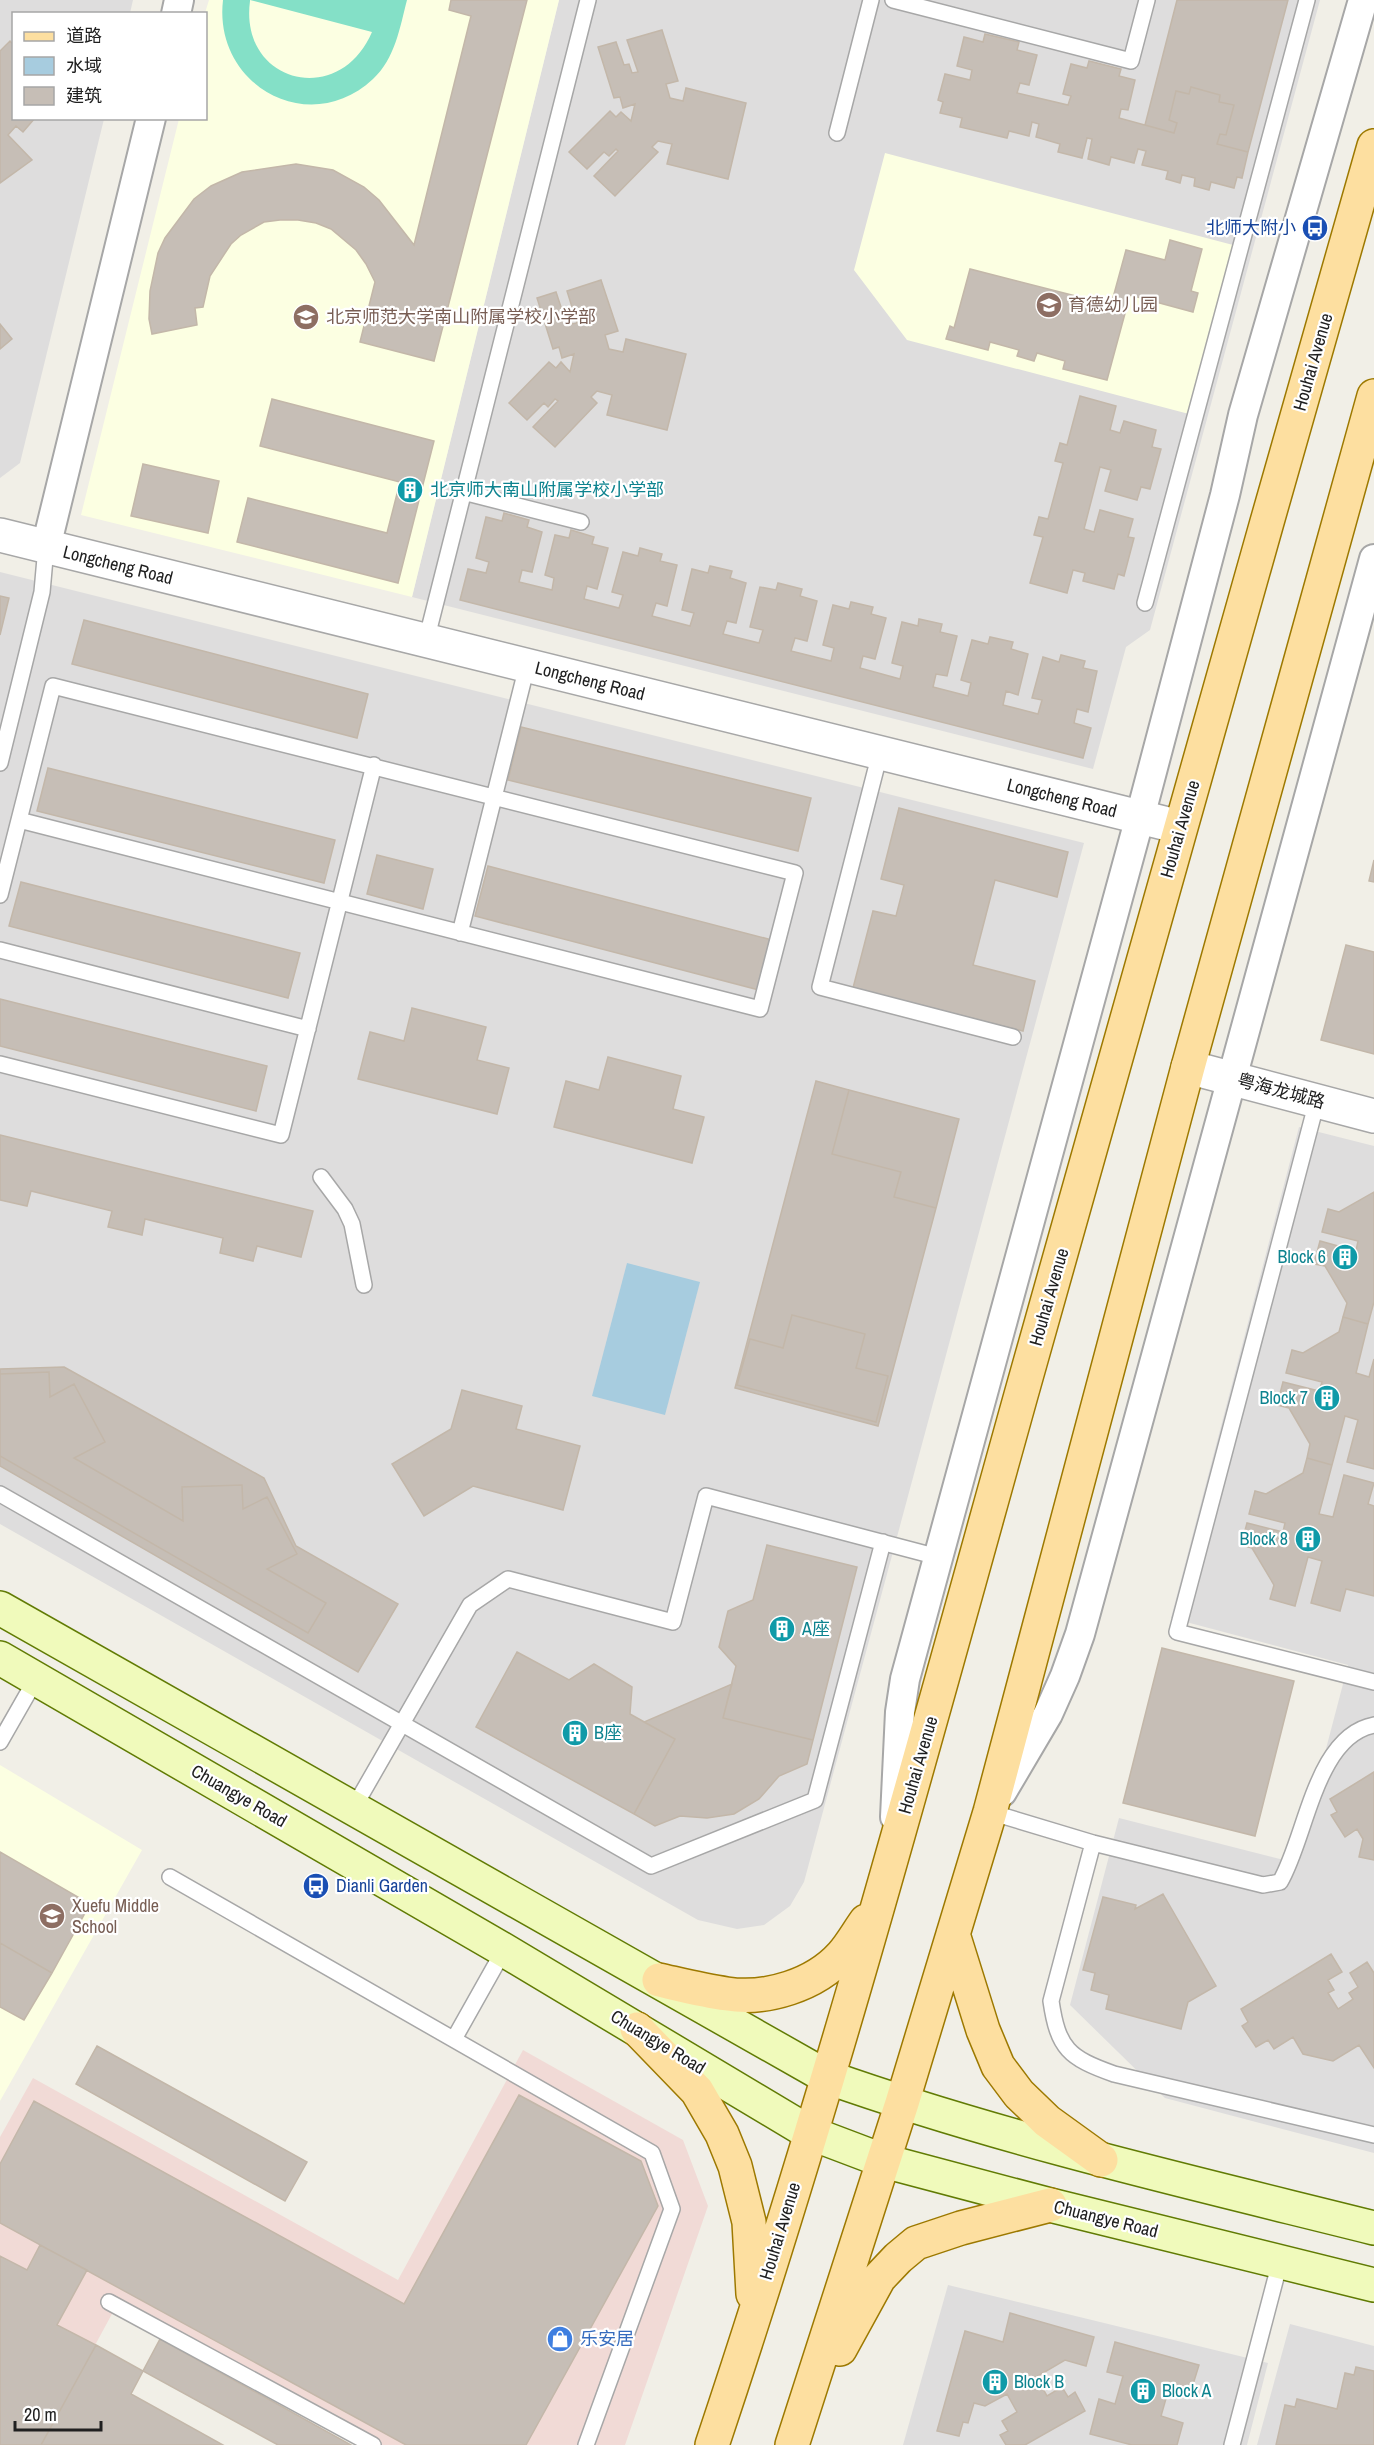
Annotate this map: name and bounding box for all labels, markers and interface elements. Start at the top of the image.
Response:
legend [12,12,207,120]
text: 道路 [66,23,102,48]
text: 水域 [66,53,102,78]
text: 建筑 [66,83,102,108]
bus stop icon: 北师大附小 [1300,213,1330,243]
place label: 北师大附小 [1206,215,1296,240]
school or university icon: 育德幼儿园 [1034,290,1064,320]
place label: 育德幼儿园 [1068,292,1158,317]
school or university icon: 北京师范大学南山附属学校小学部 [291,302,321,332]
place label: 北京师范大学南山附属学校小学部 [326,304,596,329]
street label: Houhai Avenue [1287,310,1338,414]
building icon: 北京师大南山附属学校小学部 [395,475,425,505]
place label: 北京师大南山附属学校小学部 [430,477,664,502]
street label: Longcheng Road [61,539,176,590]
street label: Longcheng Road [533,655,648,706]
street label: Longcheng Road [1005,772,1120,823]
street label: Houhai Avenue [1154,777,1205,881]
street label: 粤海龙城路 [1234,1067,1328,1114]
building icon: Block 6 [1330,1242,1360,1272]
place label: Block 6 [1278,1244,1326,1269]
street label: Houhai Avenue [1023,1245,1074,1349]
building icon: Block 7 [1312,1383,1342,1413]
place label: Block 7 [1260,1385,1308,1410]
building icon: Block 8 [1293,1524,1323,1554]
place label: Block 8 [1240,1526,1288,1551]
building icon: A座 [767,1614,797,1644]
place label: A座 [801,1616,830,1641]
street label: Houhai Avenue [892,1713,943,1817]
building icon: B座 [560,1718,590,1748]
place label: B座 [594,1720,622,1745]
street label: Chuangye Road [187,1758,292,1833]
bus stop icon: Dianli Garden [301,1871,331,1901]
place label: Dianli Garden [336,1873,428,1898]
place label: Xuefu Middle School [72,1893,159,1939]
school or university icon: Xuefu Middle School [37,1901,67,1931]
street label: Chuangye Road [606,2003,710,2080]
street label: Houhai Avenue [753,2179,806,2283]
street label: Chuangye Road [1051,2193,1161,2244]
shop icon: 乐安居 [545,2324,575,2354]
place label: 乐安居 [580,2326,634,2351]
building icon: Block B [980,2367,1010,2397]
place label: Block B [1014,2369,1064,2394]
building icon: Block A [1128,2376,1158,2406]
place label: Block A [1162,2378,1211,2403]
scale bar [15,2394,100,2432]
text: 20 m [24,2402,57,2427]

